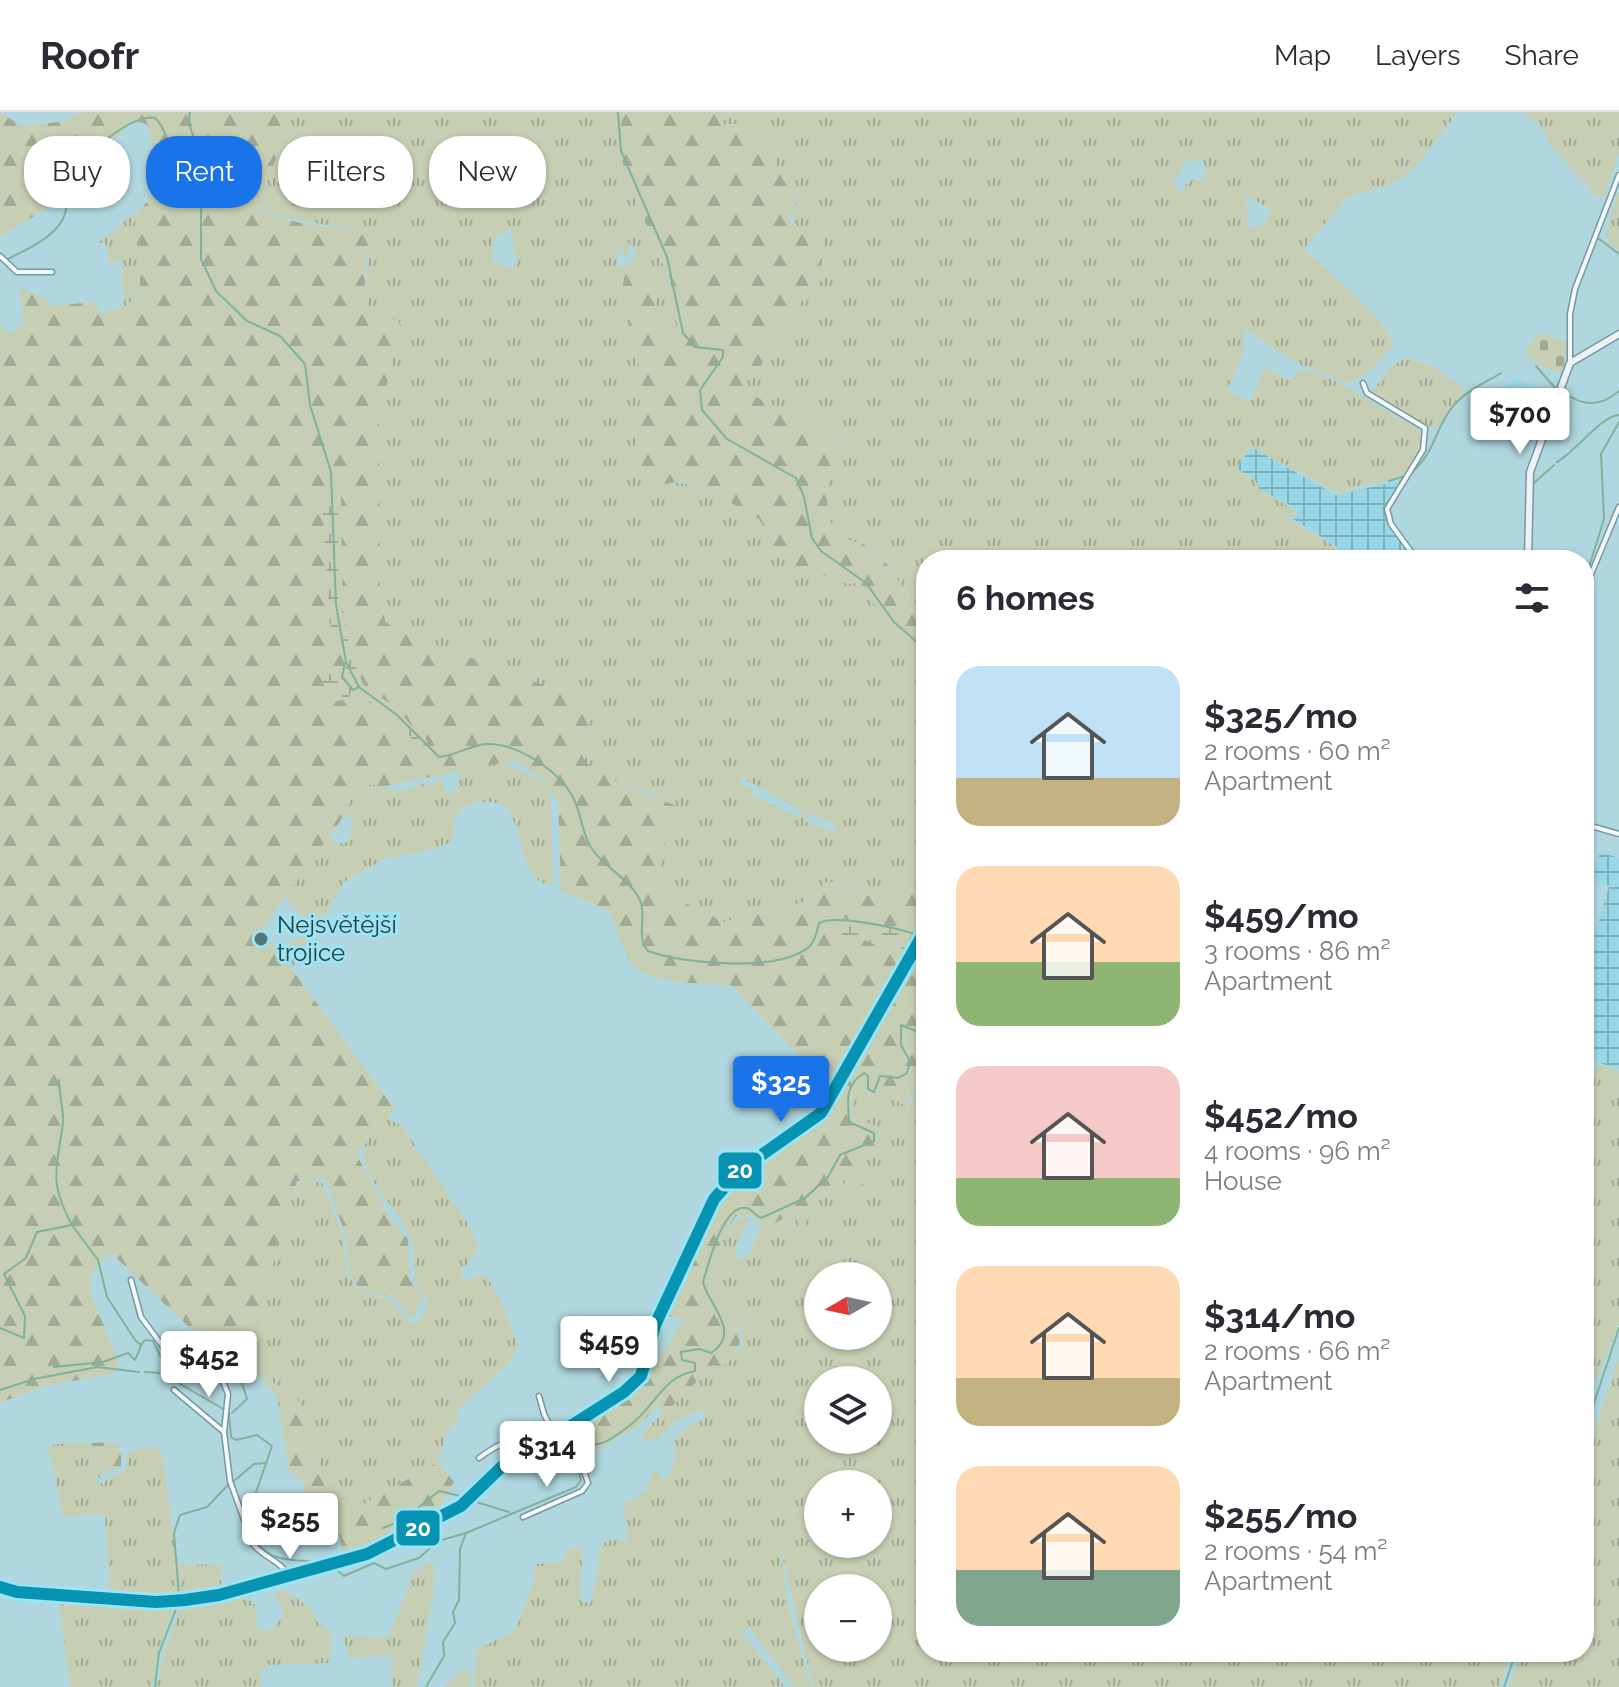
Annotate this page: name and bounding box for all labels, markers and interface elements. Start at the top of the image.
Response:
text: Roofr [40,33,139,78]
text: Map [1274,39,1331,72]
text: Layers [1375,39,1461,72]
text: Share [1505,39,1579,72]
chip: Buy [24,136,130,208]
chip: Rent [146,136,262,208]
chip: Filters [278,136,413,208]
chip: New [429,136,546,208]
pin: $700 [1473,388,1567,456]
text: $700 [1489,399,1552,429]
icon: filters [1510,576,1554,620]
text: 6 homes [956,578,1095,618]
text: $325/mo [1204,696,1357,736]
icon: home [1020,698,1116,794]
text: 2 rooms · 60 m² [1204,736,1391,766]
text: Apartment [1204,766,1333,796]
text: $459/mo [1204,896,1359,936]
icon: home [1020,898,1116,994]
place label: Nejsvětější trojice [277,910,397,967]
marker: Nejsvětější trojice [252,930,270,948]
text: 3 rooms · 86 m² [1204,936,1391,966]
text: Apartment [1204,966,1333,996]
pin: $325 [734,1056,828,1124]
text: $325 [751,1067,811,1097]
text: $452/mo [1204,1096,1358,1136]
icon: home [1020,1098,1116,1194]
text: 4 rooms · 96 m² [1204,1136,1391,1166]
line badge: 20 [717,1151,763,1190]
text: 20 [727,1157,753,1183]
text: House [1204,1166,1282,1196]
north arrow [804,1262,892,1350]
map controls [804,1262,892,1662]
text: $314/mo [1204,1296,1355,1336]
icon: home [1020,1298,1116,1394]
pin: $459 [562,1316,656,1384]
text: $459 [578,1327,640,1357]
pin: $452 [162,1331,256,1399]
text: 2 rooms · 66 m² [1204,1336,1390,1366]
text: $452 [179,1342,239,1372]
button: layers [804,1366,892,1454]
text: Apartment [1204,1366,1333,1396]
pin: $314 [500,1421,594,1489]
text: $314 [518,1432,576,1462]
button: + [804,1470,892,1558]
pin: $255 [243,1493,337,1561]
text: $255/mo [1204,1496,1357,1536]
icon: home [1020,1498,1116,1594]
text: $255 [260,1504,320,1534]
line badge: 20 [395,1509,441,1547]
text: 20 [405,1515,431,1541]
text: 2 rooms · 54 m² [1204,1536,1387,1566]
text: Apartment [1204,1566,1333,1596]
button: − [804,1574,892,1662]

